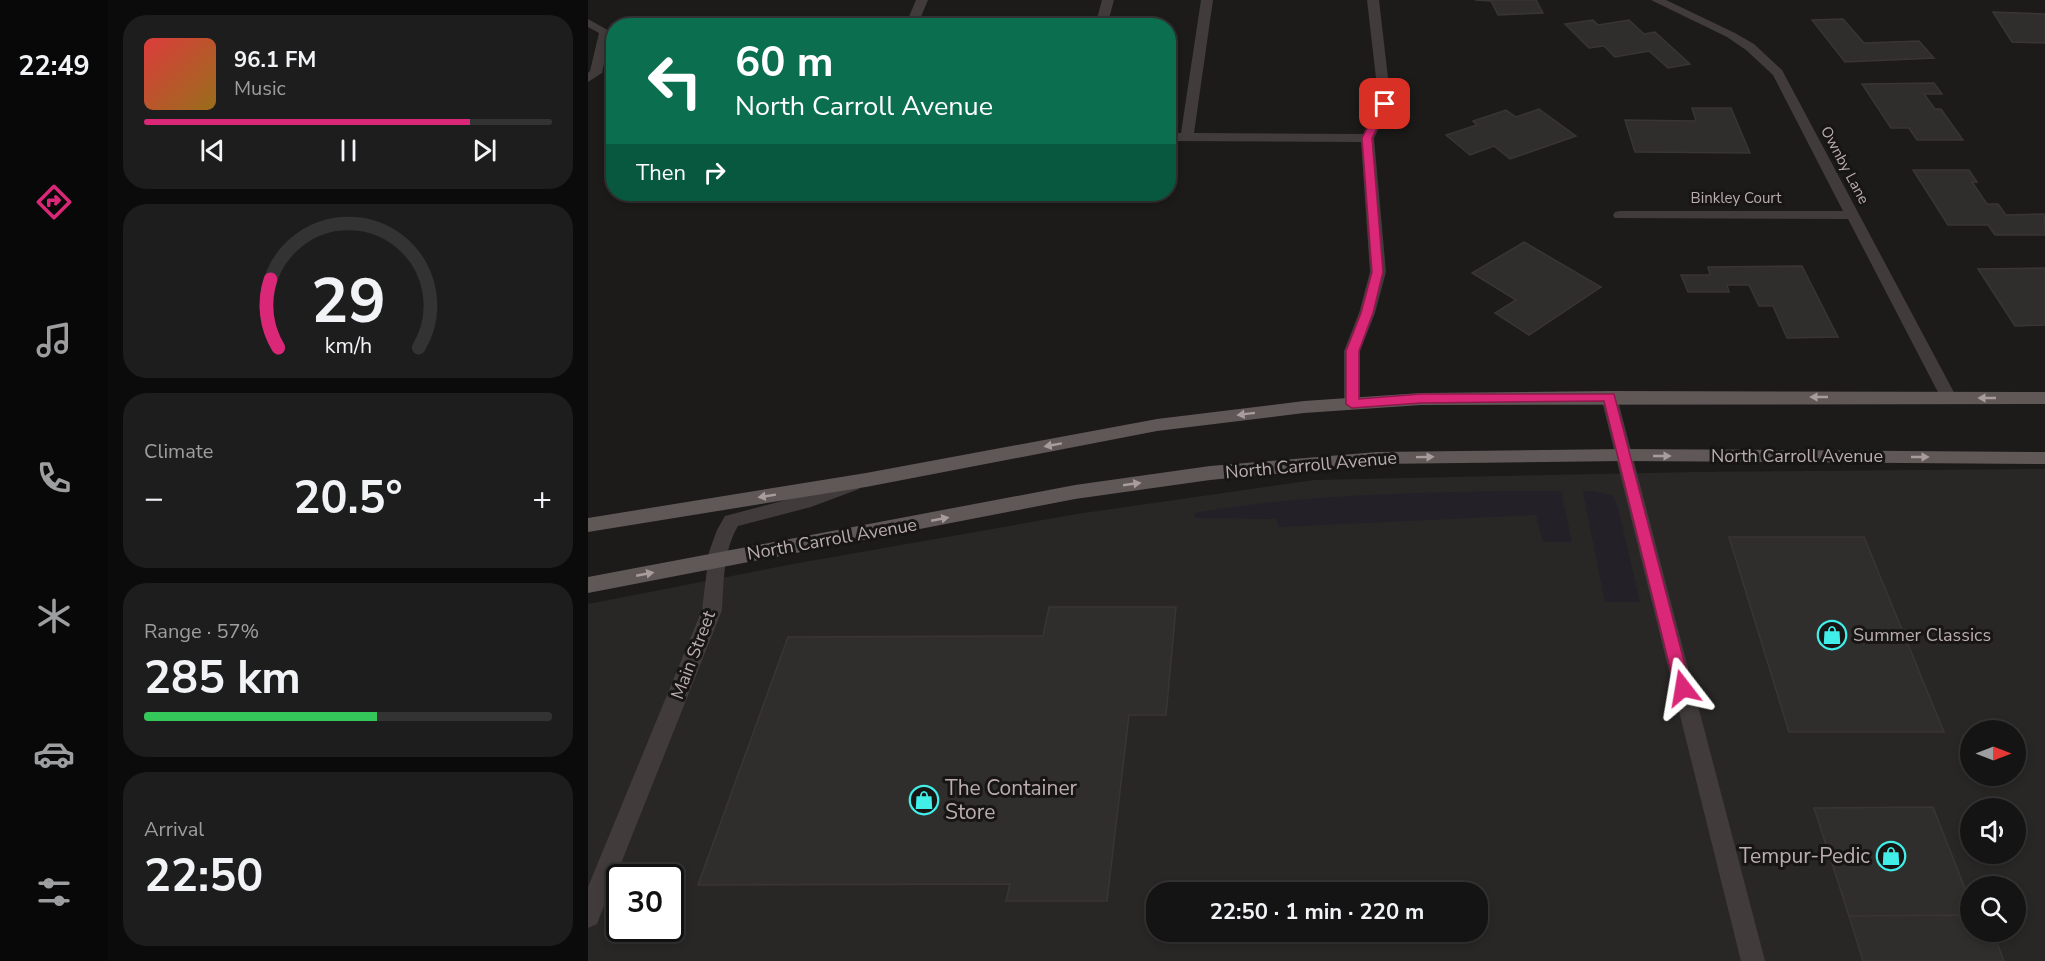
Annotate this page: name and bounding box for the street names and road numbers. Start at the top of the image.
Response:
street label: Ownby Lane [1816,123,1874,207]
street label: Binkley Court [1691,188,1782,208]
street label: North Carroll Avenue [1711,444,1883,468]
street label: North Carroll Avenue [1224,446,1398,484]
street label: North Carroll Avenue [745,512,919,566]
street label: Main Street [665,607,721,703]

